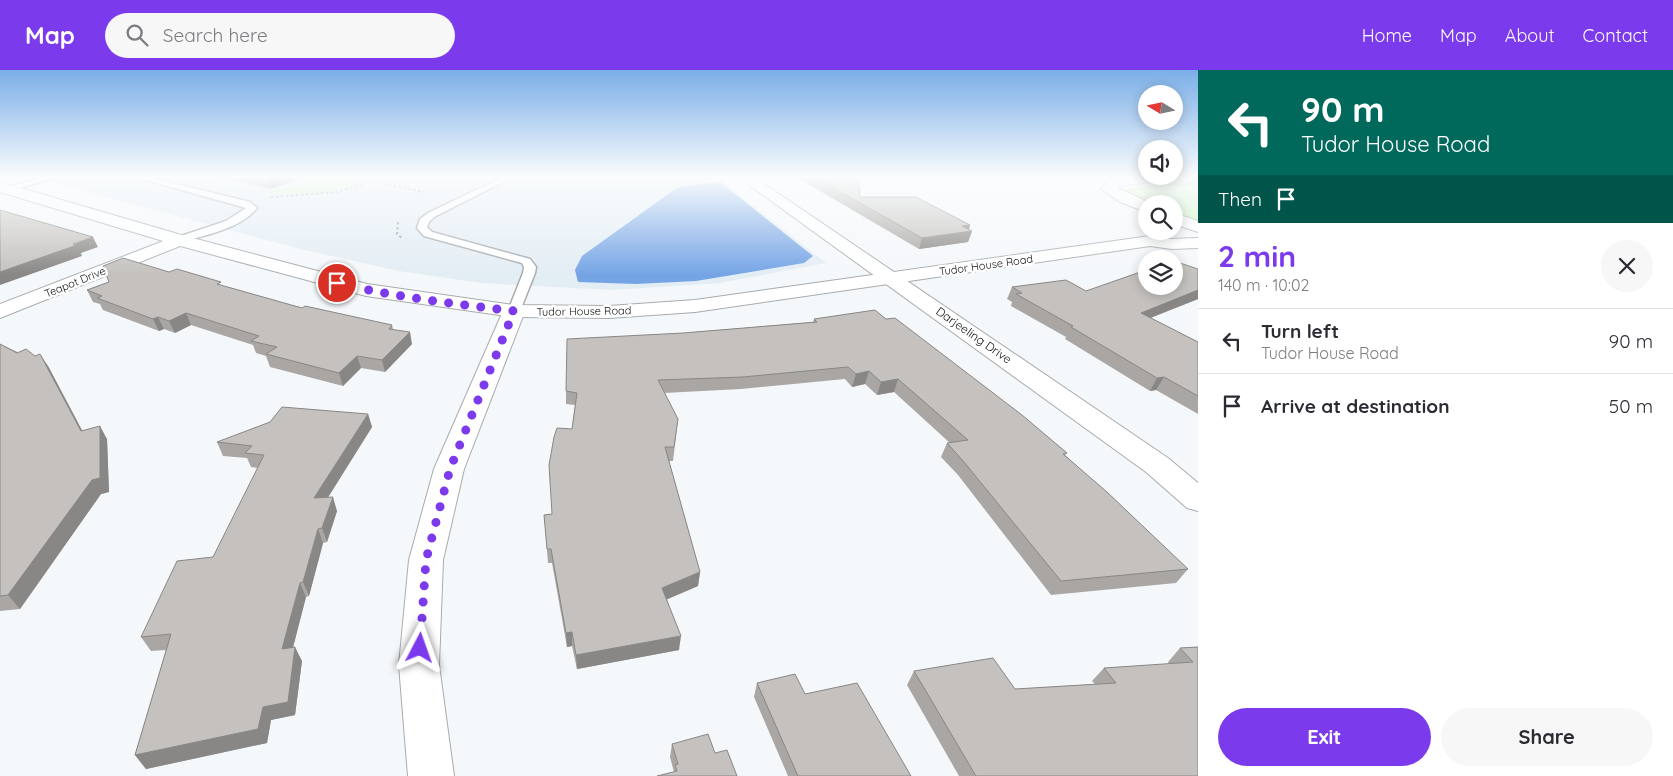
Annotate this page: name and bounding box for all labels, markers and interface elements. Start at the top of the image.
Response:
search box [105,13,455,58]
text: Map [25,20,75,50]
icon: search [123,21,151,49]
text: Search here [163,23,268,47]
text: Home [1362,24,1412,47]
text: Map [1440,24,1477,47]
text: About [1505,24,1555,47]
text: Contact [1583,24,1648,47]
north arrow [1138,85,1182,130]
map controls [1138,85,1183,295]
text: 90 m [1301,87,1384,131]
icon: left [1218,90,1283,155]
text: Tudor House Road [1301,130,1490,158]
button: sound [1138,140,1183,185]
icon: arrive [1272,185,1300,213]
text: Then [1218,187,1262,211]
button: search [1138,195,1183,240]
text: 2 min [1218,237,1296,275]
button: close [1601,240,1653,292]
button: layers [1138,250,1183,295]
street label: Tudor House Road [938,251,1034,279]
pin [316,262,358,304]
street label: Teapot Drive [42,263,108,301]
icon: arrive [323,269,351,297]
text: 140 m · 10:02 [1218,275,1309,295]
street label: Tudor House Road [537,303,631,319]
street label: Darjeeling Drive [933,303,1015,367]
text: Turn left [1261,319,1339,343]
icon: left [1218,327,1246,355]
text: 90 m [1609,329,1653,353]
text: Tudor House Road [1261,343,1399,363]
icon: arrive [1218,392,1246,420]
text: Arrive at destination [1261,394,1450,418]
text: 50 m [1609,394,1653,418]
position arrow [393,621,445,673]
button: Exit [1218,708,1431,766]
button: Share [1441,708,1653,766]

